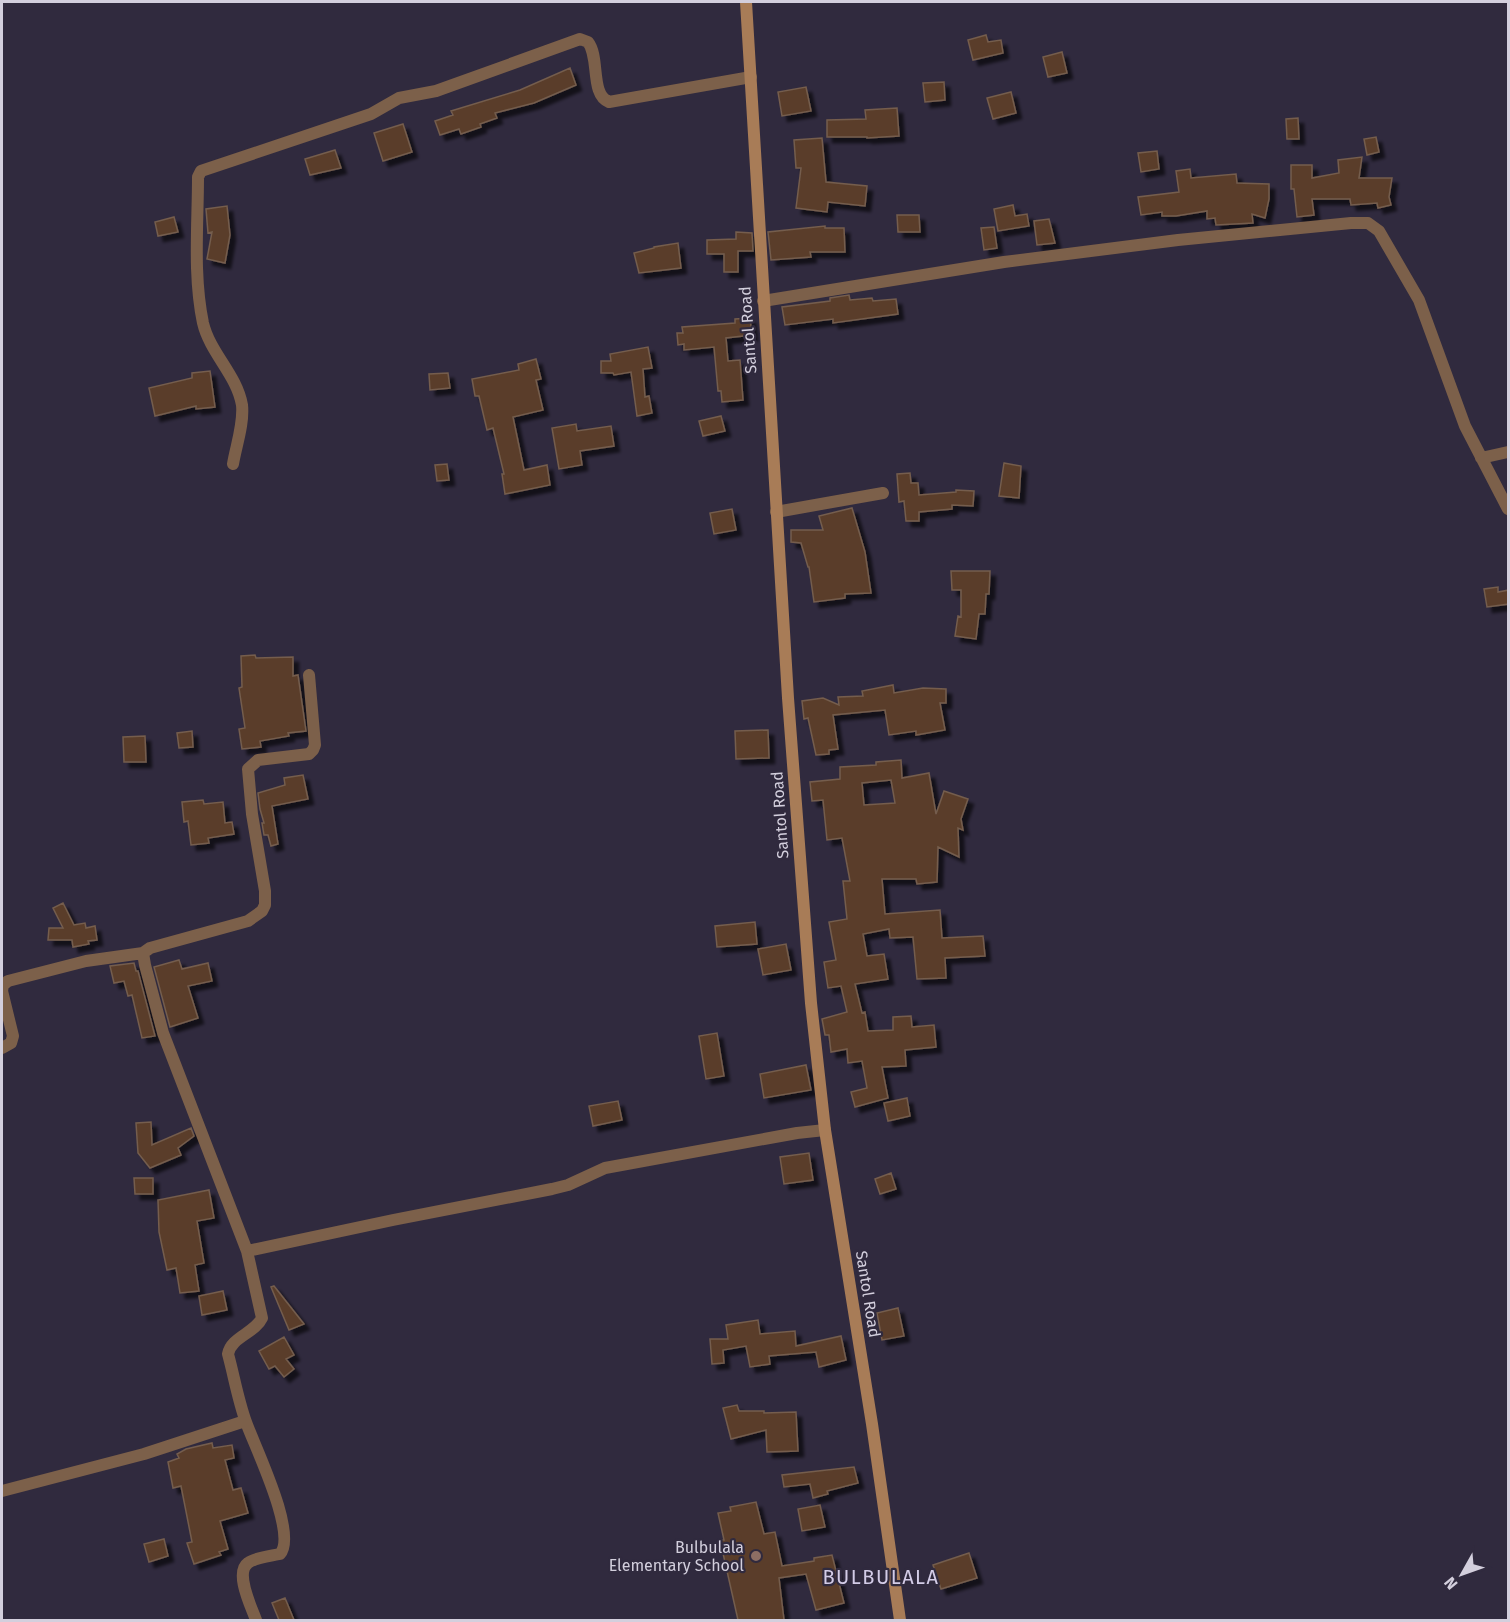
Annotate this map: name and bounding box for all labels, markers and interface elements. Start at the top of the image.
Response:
street label: Santol Road [735,286,761,374]
street label: Santol Road [767,771,793,859]
street label: Santol Road [852,1249,884,1339]
place label: Bulbulala Elementary School [609,1538,744,1575]
north arrow [1432,1544,1492,1604]
marker: Bulbulala Elementary School [749,1549,763,1563]
district label: BULBULALA [822,1565,940,1589]
text: N [1440,1573,1462,1593]

